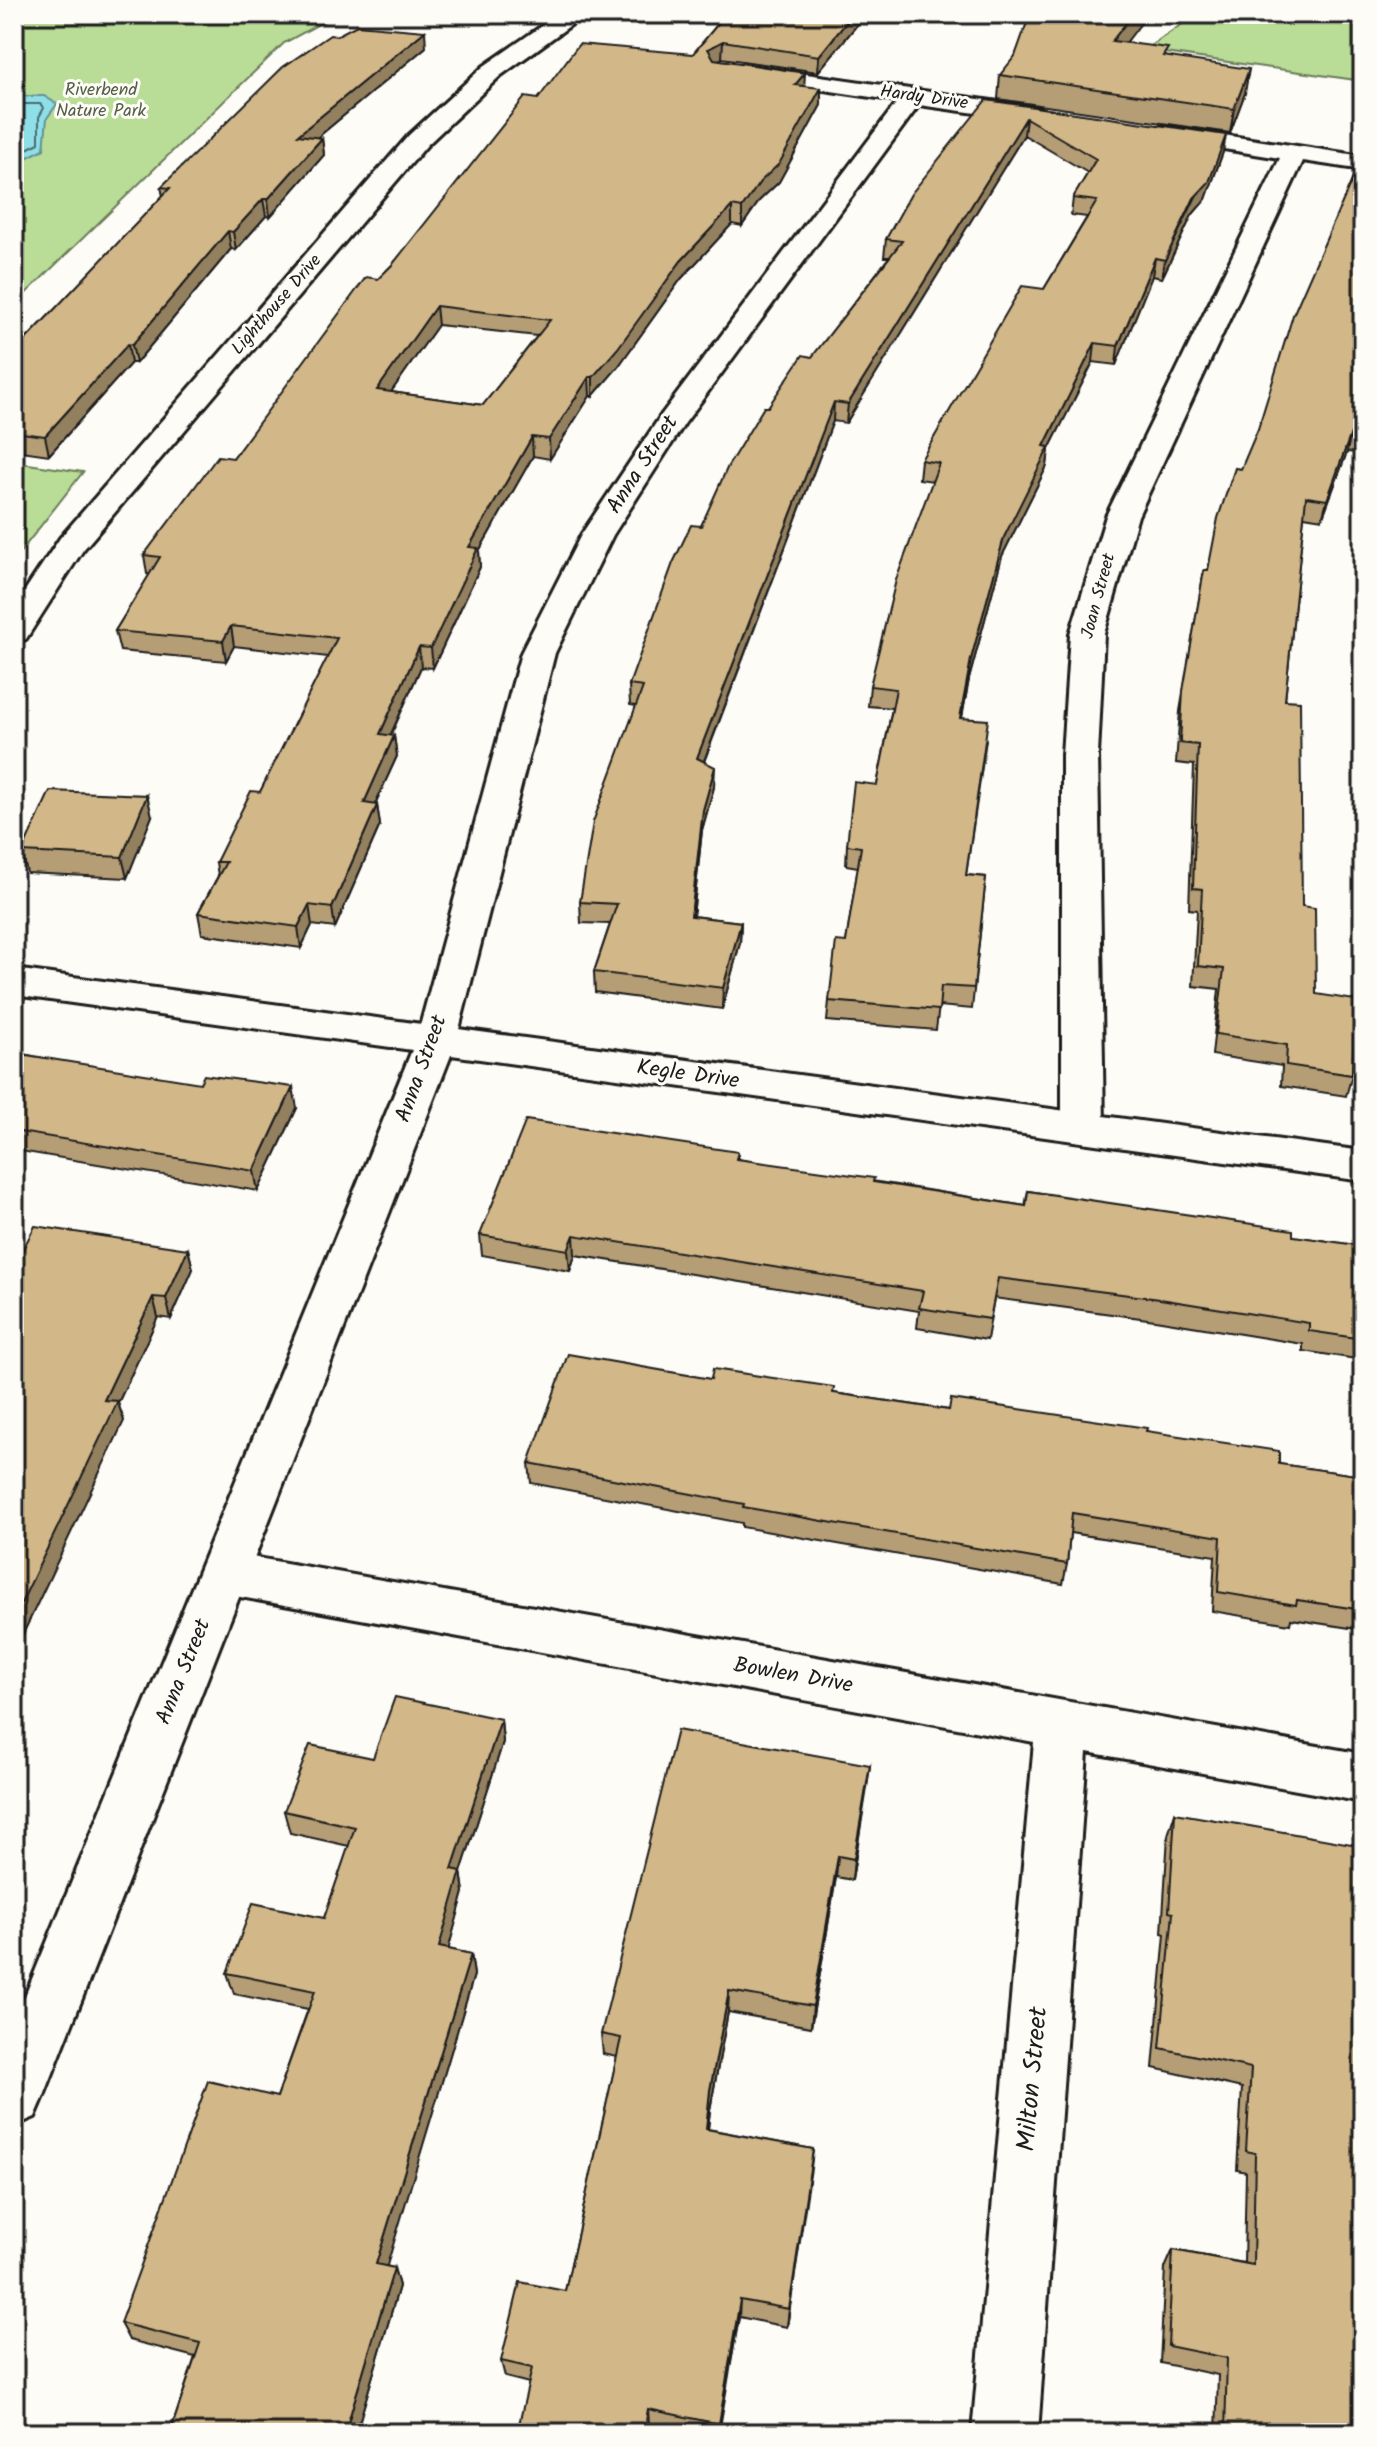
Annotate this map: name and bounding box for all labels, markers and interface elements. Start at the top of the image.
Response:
park label: Riverbend Nature Park [56,76,147,126]
street label: Hardy Drive [878,77,970,119]
street label: Lighthouse Drive [225,248,329,362]
street label: Anna Street [598,408,688,521]
street label: Joan Street [1074,549,1125,642]
street label: Anna Street [386,1010,458,1127]
street label: Kegle Drive [634,1050,742,1100]
street label: Anna Street [147,1613,221,1730]
street label: Bowlen Drive [731,1648,855,1704]
street label: Milton Street [1006,2004,1060,2153]

